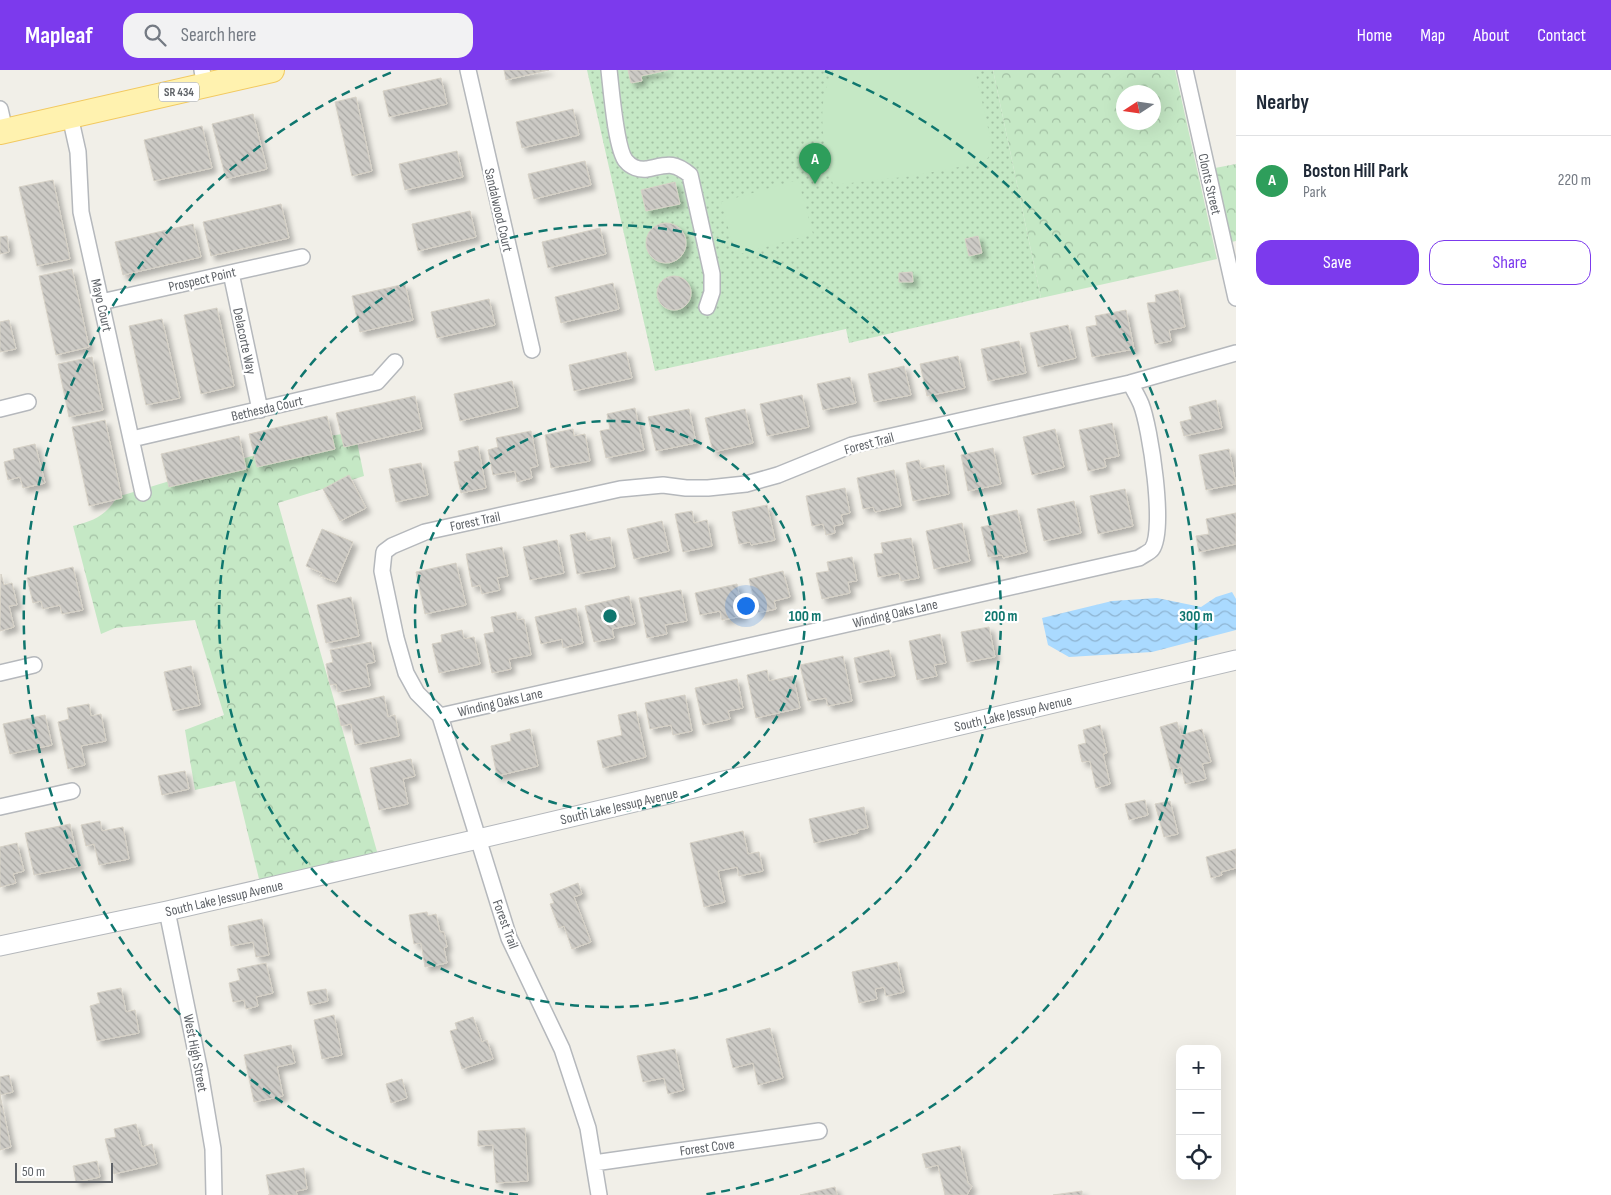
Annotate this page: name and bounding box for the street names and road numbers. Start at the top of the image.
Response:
road number: SR 434 [159,83,199,102]
street label: Clonts Street [1194,152,1225,216]
street label: Sandalwood Court [481,167,516,254]
street label: Prospect Point [167,263,237,295]
street label: Mayo Court [87,277,116,333]
street label: Delacorte Way [229,306,260,376]
street label: Bethesda Court [230,392,305,425]
street label: Forest Trail [842,429,896,458]
street label: Forest Trail [448,508,502,535]
street label: Winding Oaks Lane [851,595,939,632]
street label: Winding Oaks Lane [456,684,544,721]
street label: South Lake Jessup Avenue [953,692,1074,735]
street label: South Lake Jessup Avenue [559,785,680,828]
street label: South Lake Jessup Avenue [164,877,285,920]
street label: Forest Trail [489,897,522,951]
street label: West High Street [180,1013,211,1094]
street label: Forest Cove [679,1135,736,1160]

